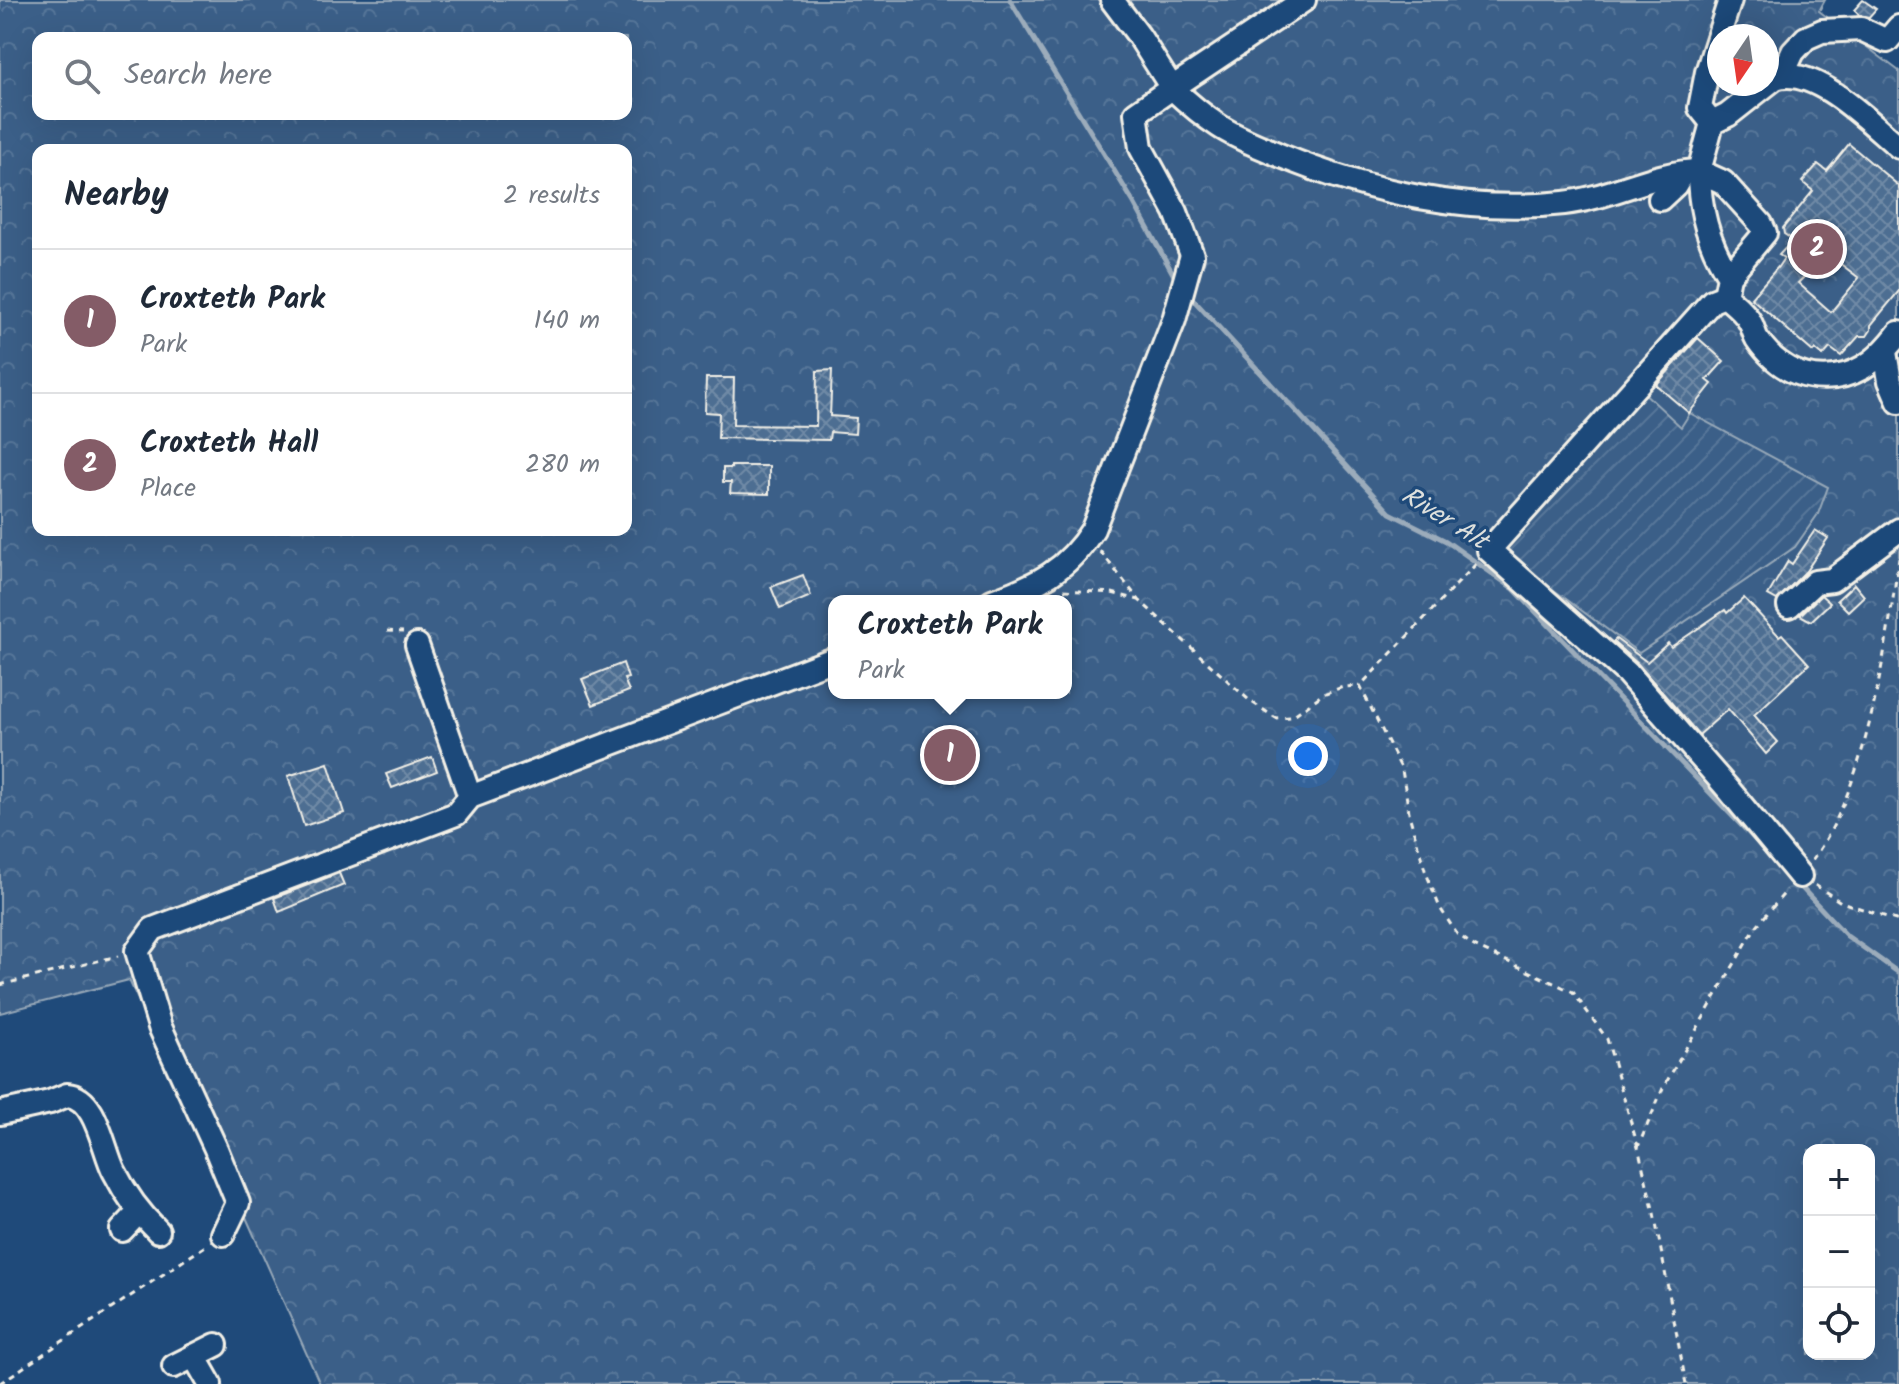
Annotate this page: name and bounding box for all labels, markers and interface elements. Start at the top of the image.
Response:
north arrow [1707,24,1779,96]
search box [32,32,632,120]
text: Search here [124,52,272,100]
icon: search [60,54,104,98]
text: Nearby [64,169,169,223]
text: 2 results [503,175,600,217]
pin: 2 [1791,219,1843,279]
text: Croxteth Park [140,276,325,324]
text: 1 [86,300,94,342]
text: 140 m [533,300,600,342]
text: Park [140,324,187,366]
text: Croxteth Hall [140,420,318,468]
text: 2 [82,444,98,486]
text: 280 m [525,444,600,486]
text: Place [140,468,196,510]
water label: River Alt [1392,476,1499,564]
popup [828,595,1072,699]
text: Croxteth Park [858,602,1042,650]
text: Park [858,650,905,692]
pin: 1 [924,725,976,785]
your location [1288,736,1328,776]
map controls [1803,1144,1875,1360]
button: + [1803,1144,1875,1216]
button: − [1803,1216,1875,1288]
button: locate [1803,1288,1875,1360]

